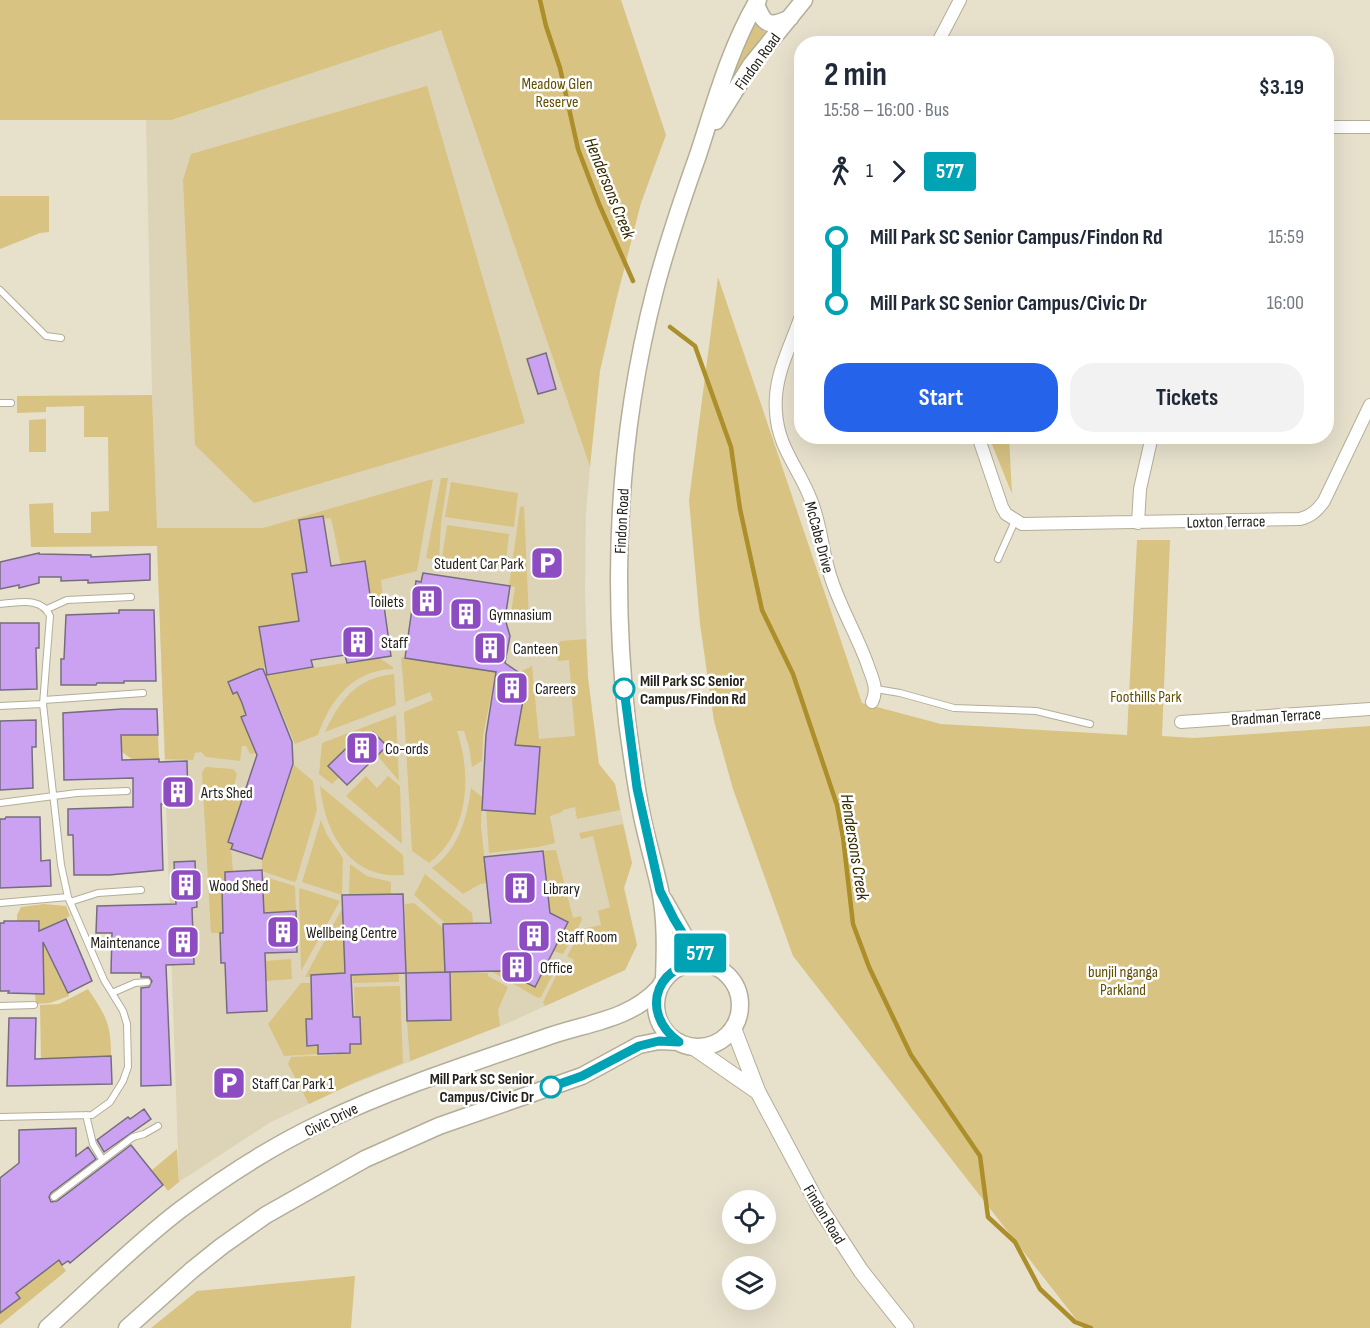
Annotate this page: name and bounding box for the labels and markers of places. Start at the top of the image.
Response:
parking icon: Student Car Park [529,545,565,581]
place label: Student Car Park [434,555,524,574]
building icon: Toilets [409,583,445,619]
place label: Toilets [369,593,404,612]
building icon: Gymnasium [448,596,484,632]
place label: Gymnasium [489,606,552,625]
building icon: Staff [340,624,376,660]
building icon: Canteen [472,630,508,666]
place label: Staff [381,634,409,653]
place label: Canteen [513,640,558,659]
building icon: Careers [494,670,530,706]
place label: Mill Park SC Senior Campus/Findon Rd [640,672,746,709]
marker: Mill Park SC Senior Campus/Findon Rd [613,678,635,700]
place label: Careers [535,680,576,699]
building icon: Co-ords [344,730,380,766]
place label: Co-ords [385,740,429,759]
building icon: Arts Shed [160,774,196,810]
place label: Arts Shed [200,784,253,803]
building icon: Wood Shed [168,867,204,903]
building icon: Library [502,870,538,906]
place label: Wood Shed [209,877,268,896]
place label: Library [543,880,580,899]
building icon: Wellbeing Centre [265,914,301,950]
building icon: Staff Room [516,918,552,954]
building icon: Maintenance [165,924,201,960]
place label: Wellbeing Centre [306,924,397,943]
place label: Staff Room [557,928,617,947]
place label: Maintenance [91,934,160,953]
building icon: Office [499,949,535,985]
place label: Office [540,959,573,978]
parking icon: Staff Car Park 1 [211,1065,247,1101]
place label: Mill Park SC Senior Campus/Civic Dr [430,1070,534,1107]
place label: Staff Car Park 1 [252,1075,334,1094]
marker: Mill Park SC Senior Campus/Civic Dr [540,1076,562,1098]

